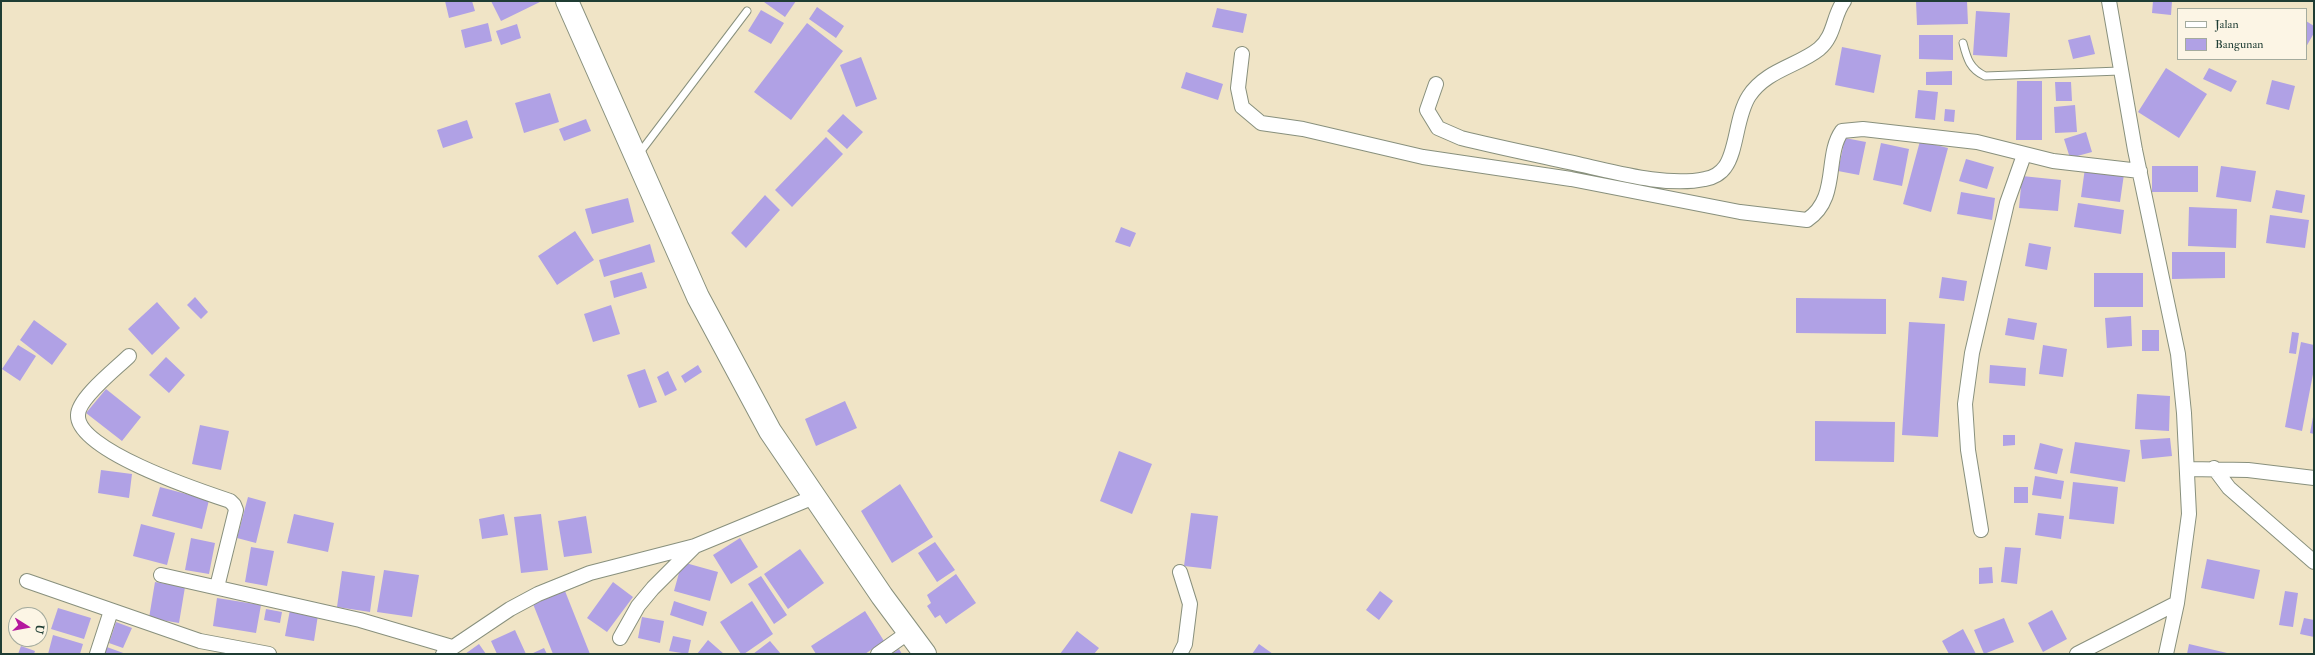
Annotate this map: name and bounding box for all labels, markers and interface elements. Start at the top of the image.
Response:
legend [2177,8,2307,60]
text: Jalan [2215,17,2239,32]
text: Bangunan [2215,37,2264,52]
north arrow [8,607,48,647]
text: U [32,623,47,635]

